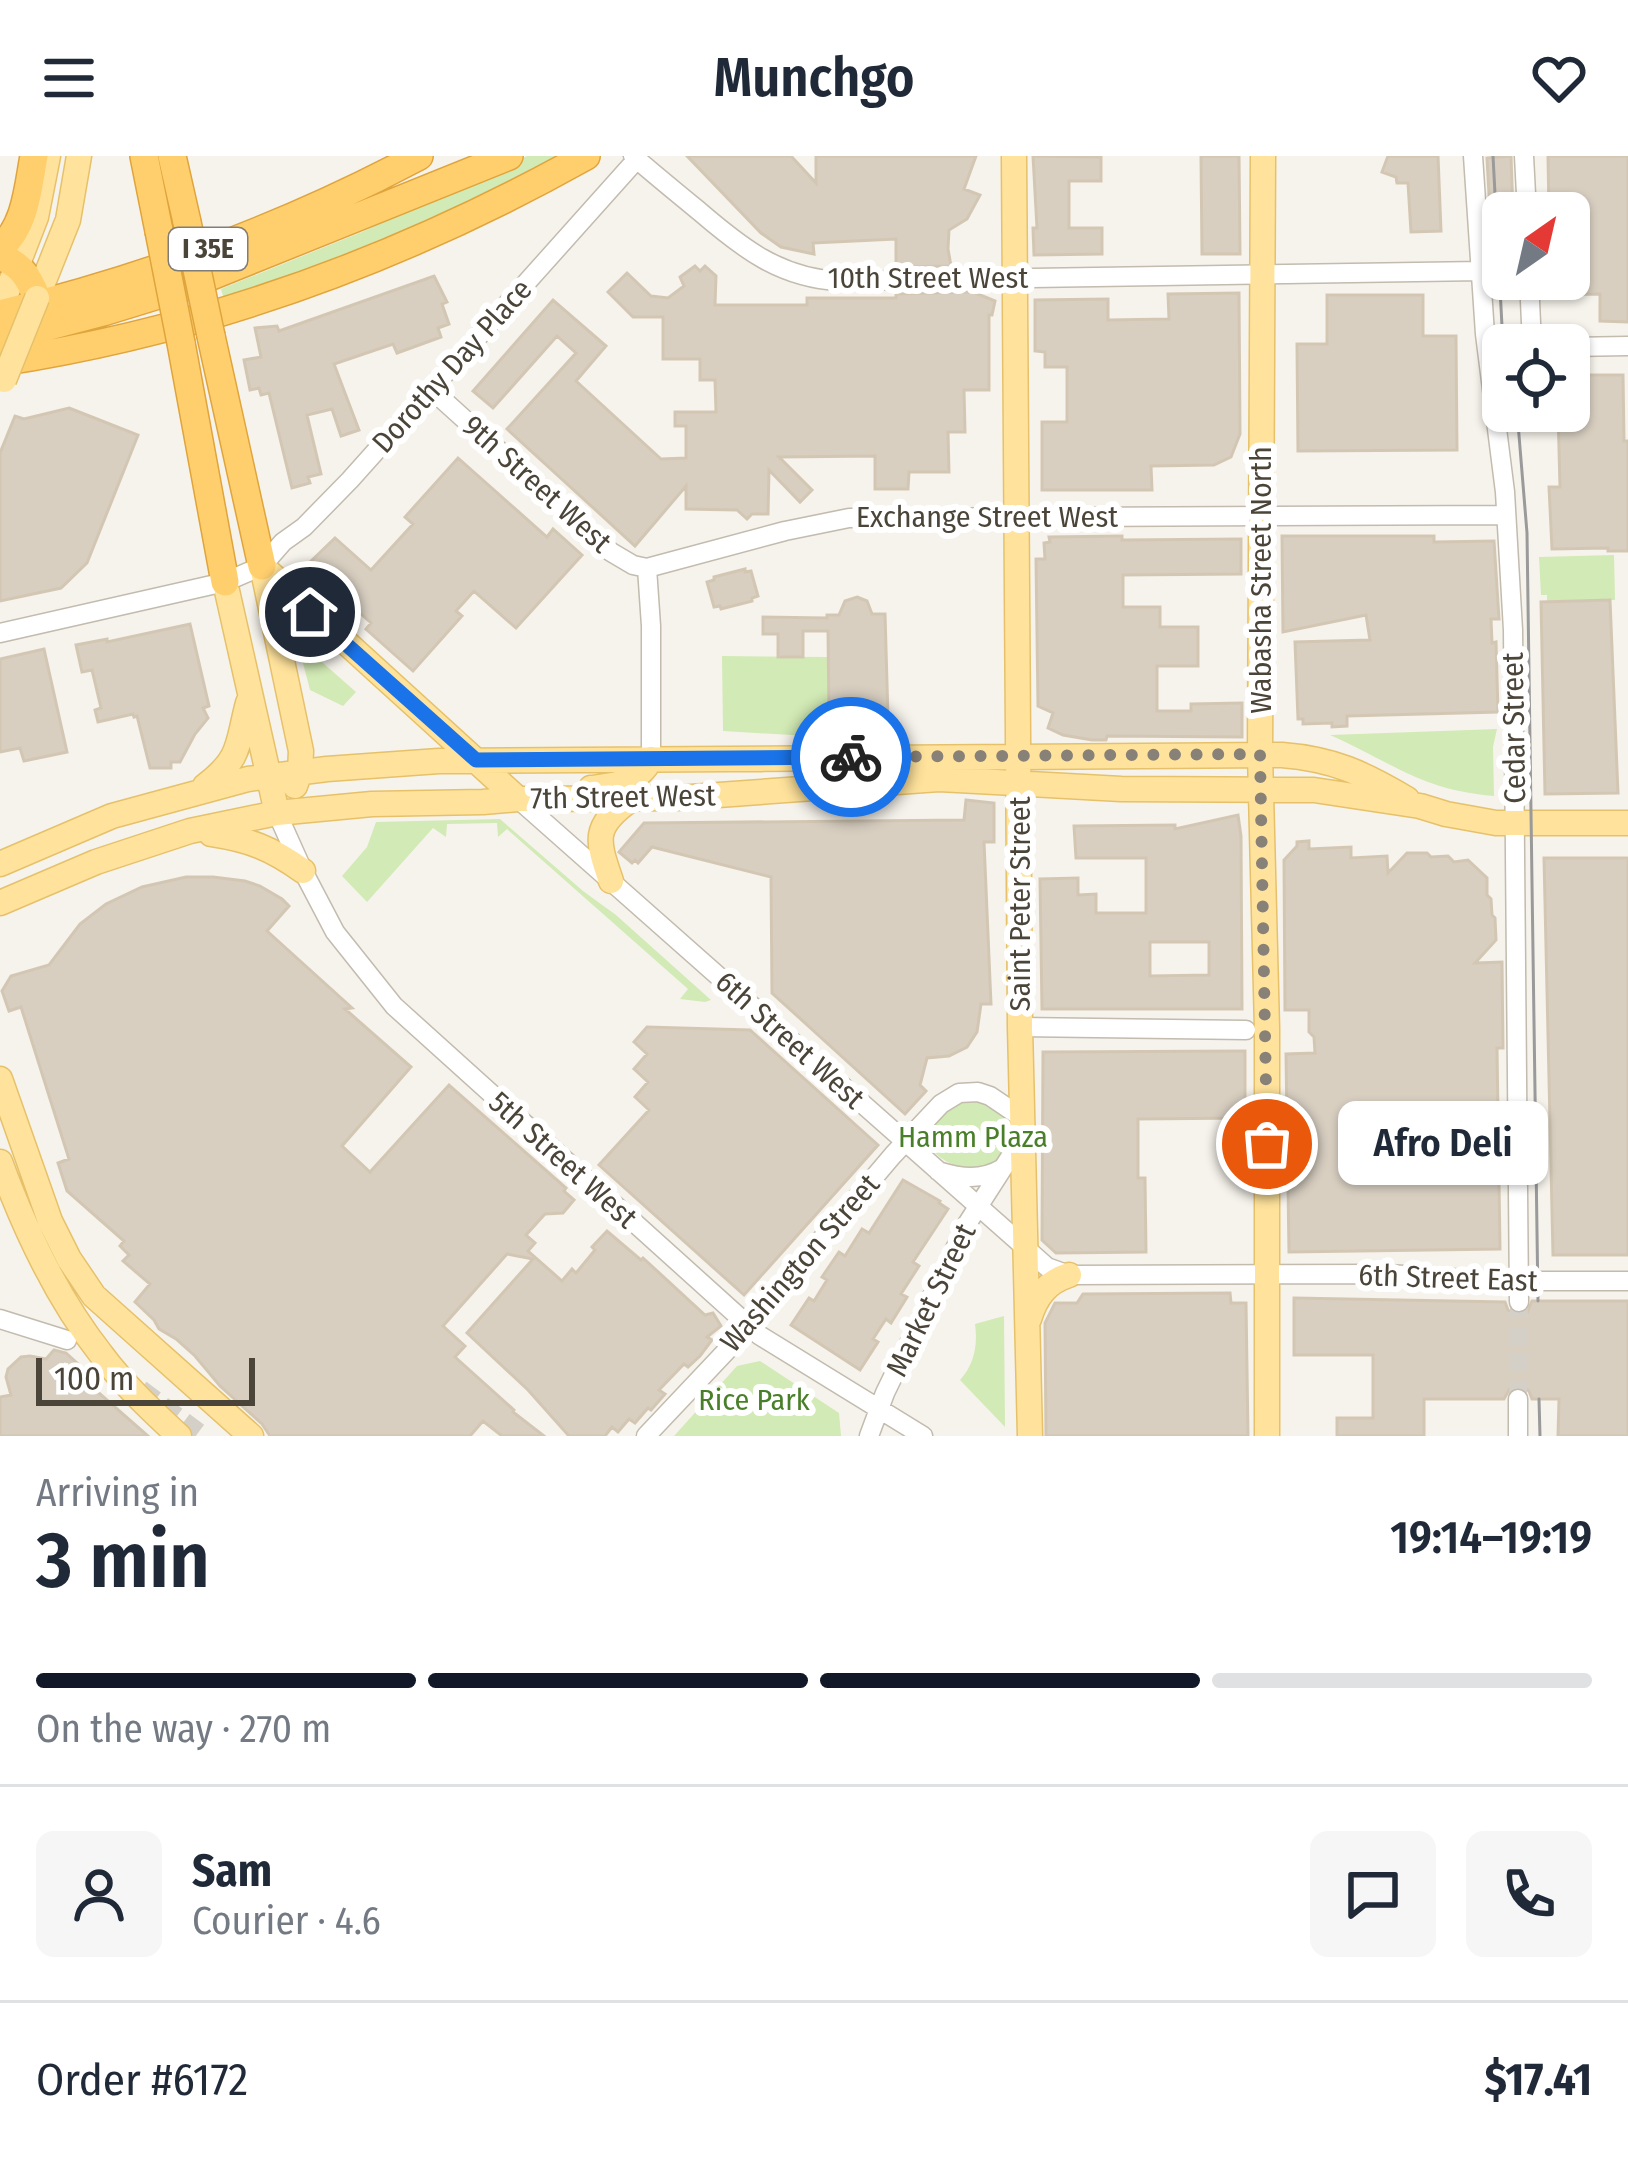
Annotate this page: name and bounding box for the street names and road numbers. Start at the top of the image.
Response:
road number: I 35E [169,228,247,270]
street label: 10th Street West [828,260,1028,296]
street label: Dorothy Day Place [365,272,539,460]
street label: 9th Street West [455,408,619,560]
street label: Wabasha Street North [1243,446,1279,714]
street label: Exchange Street West [856,499,1118,535]
street label: Cedar Street [1495,652,1533,804]
street label: 7th Street West [530,777,716,817]
street label: Saint Peter Street [1002,796,1038,1011]
street label: 6th Street West [708,964,872,1116]
street label: 5th Street West [482,1084,645,1236]
street label: Washington Street [713,1167,887,1359]
street label: Market Street [879,1217,984,1382]
street label: 6th Street East [1358,1257,1538,1299]

